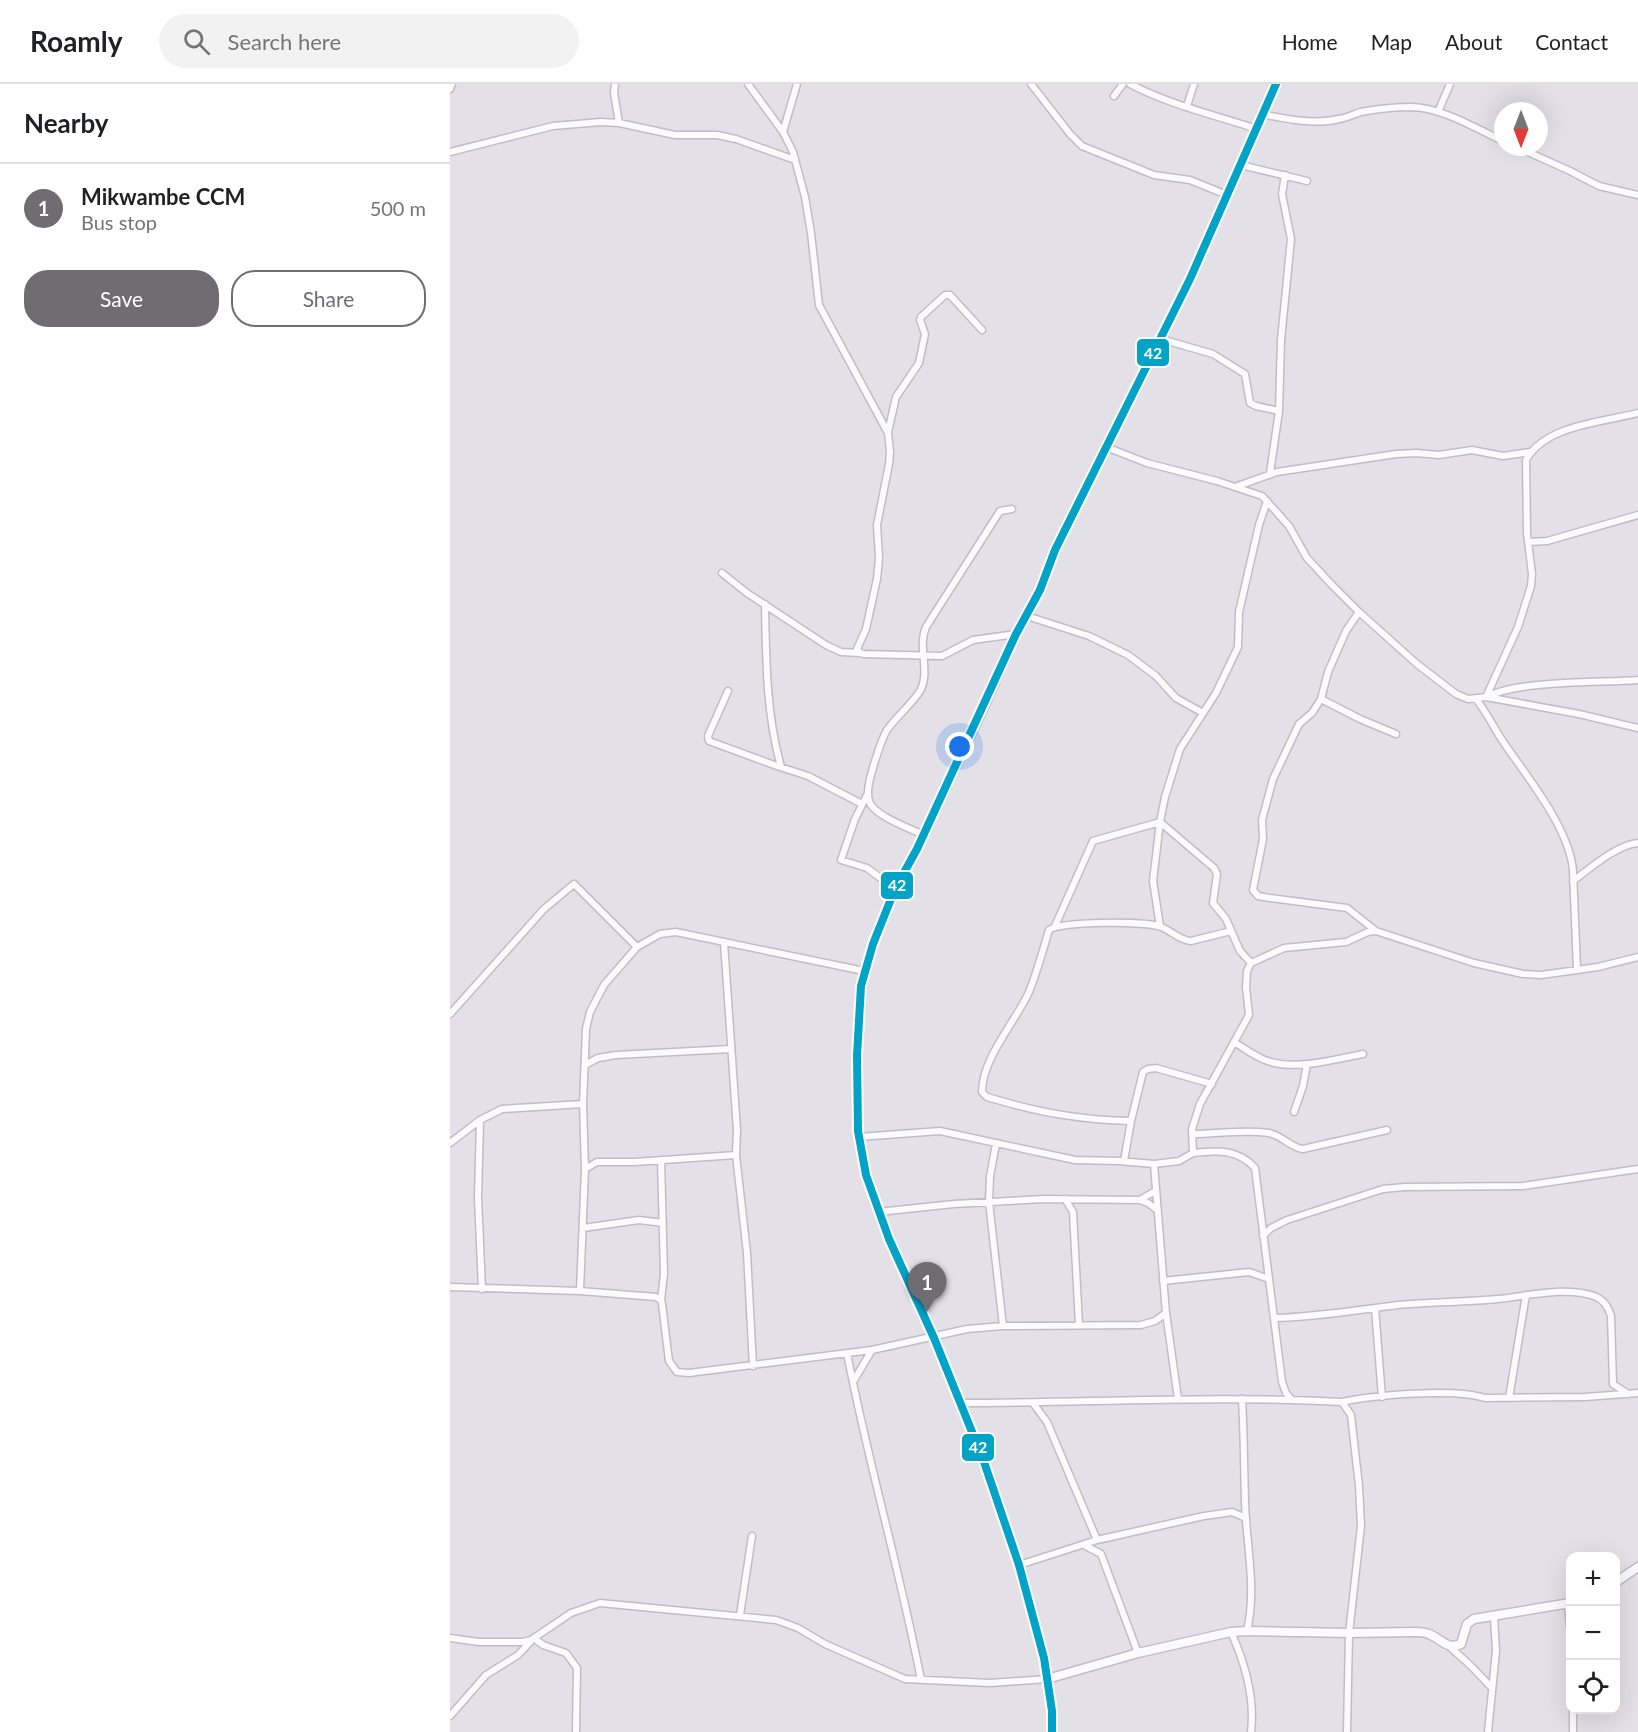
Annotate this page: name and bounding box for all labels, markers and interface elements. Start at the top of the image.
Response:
search box [159,14,579,68]
text: Roamly [30,24,123,58]
icon: search [180,25,213,58]
text: Search here [228,28,341,55]
text: Home [1282,29,1338,54]
text: Map [1371,29,1412,54]
text: About [1445,29,1502,54]
text: Contact [1535,29,1608,54]
north arrow [1494,102,1548,156]
text: Nearby [24,107,109,139]
text: Mikwambe CCM [81,183,245,210]
text: 1 [38,196,49,220]
text: 500 m [370,196,426,220]
text: Bus stop [81,210,157,234]
button: Save [24,270,219,327]
button: Share [231,270,426,327]
line badge: 42 [1136,338,1170,367]
text: 42 [1144,343,1162,362]
your location [945,732,974,761]
line badge: 42 [880,871,914,900]
text: 42 [888,875,906,894]
pin: 1 [908,1262,946,1312]
line badge: 42 [961,1433,995,1462]
text: 42 [969,1437,987,1456]
map controls [1566,1552,1620,1714]
button: + [1566,1552,1620,1606]
button: − [1566,1606,1620,1660]
button: locate [1566,1660,1620,1714]

